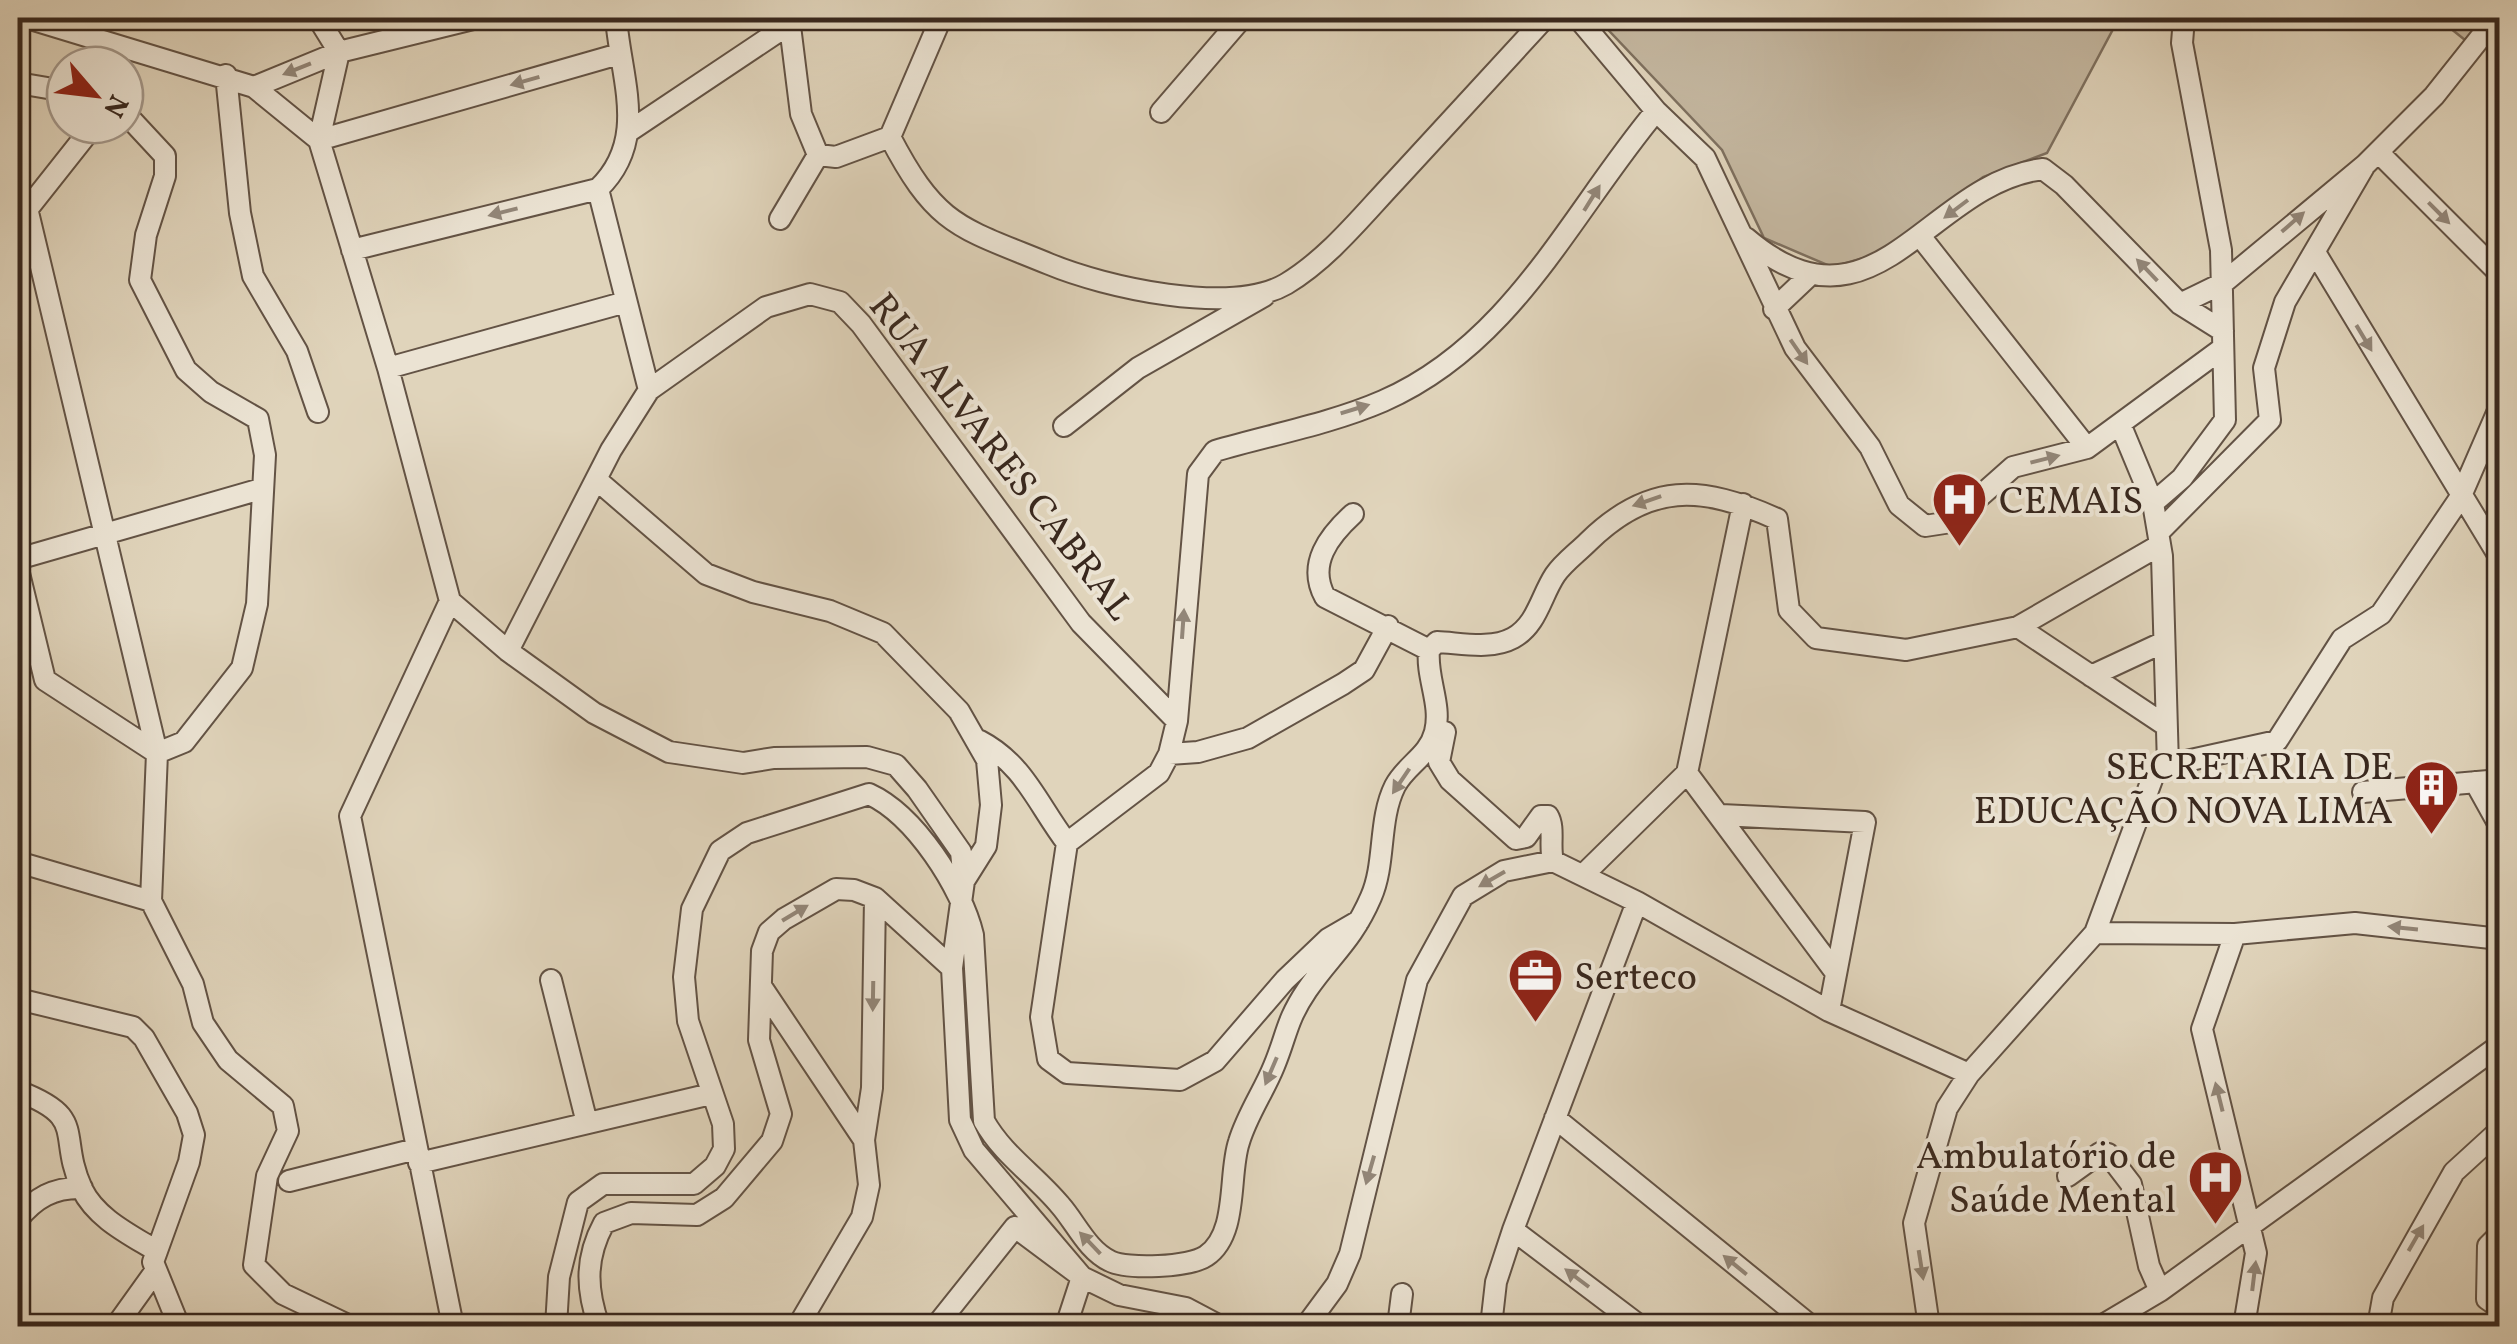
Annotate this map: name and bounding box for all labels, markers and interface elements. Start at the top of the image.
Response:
north arrow [45,45,145,145]
one-way arrow [281,62,311,78]
one-way arrow [509,74,540,89]
text: N [93,87,137,124]
one-way arrow [1583,184,1601,212]
one-way arrow [1943,198,1969,218]
one-way arrow [2427,201,2451,225]
one-way arrow [487,205,518,221]
one-way arrow [2280,212,2305,234]
one-way arrow [2136,259,2160,283]
street label: RUA ALVARES CABRAL [854,283,1144,633]
one-way arrow [2355,324,2372,352]
one-way arrow [1789,338,1808,365]
one-way arrow [1340,401,1371,417]
one-way arrow [2030,450,2061,466]
hospital icon: CEMAIS [1930,470,1990,549]
place label: CEMAIS [1999,477,2143,530]
one-way arrow [1632,494,1662,509]
one-way arrow [1176,607,1192,639]
place label: SECRETARIA DE EDUCAÇÃO NOVA LIMA [1974,743,2393,840]
building icon: SECRETARIA DE EDUCAÇÃO NOVA LIMA [2402,758,2462,837]
one-way arrow [1392,767,1412,794]
one-way arrow [1478,870,1506,887]
one-way arrow [781,905,809,922]
one-way arrow [2386,920,2418,936]
office icon: Serteco [1505,946,1565,1025]
place label: Serteco [1574,953,1697,1006]
one-way arrow [865,980,881,1012]
one-way arrow [1263,1056,1279,1086]
one-way arrow [2211,1081,2226,1112]
place label: Ambulatório de Saúde Mental [1916,1132,2176,1229]
hospital icon: Ambulatório de Saúde Mental [2185,1147,2245,1226]
one-way arrow [1362,1155,1378,1186]
one-way arrow [2407,1223,2424,1252]
one-way arrow [1079,1232,1102,1256]
one-way arrow [1914,1249,1930,1281]
one-way arrow [1723,1255,1748,1276]
one-way arrow [2246,1260,2262,1291]
one-way arrow [1564,1269,1590,1289]

